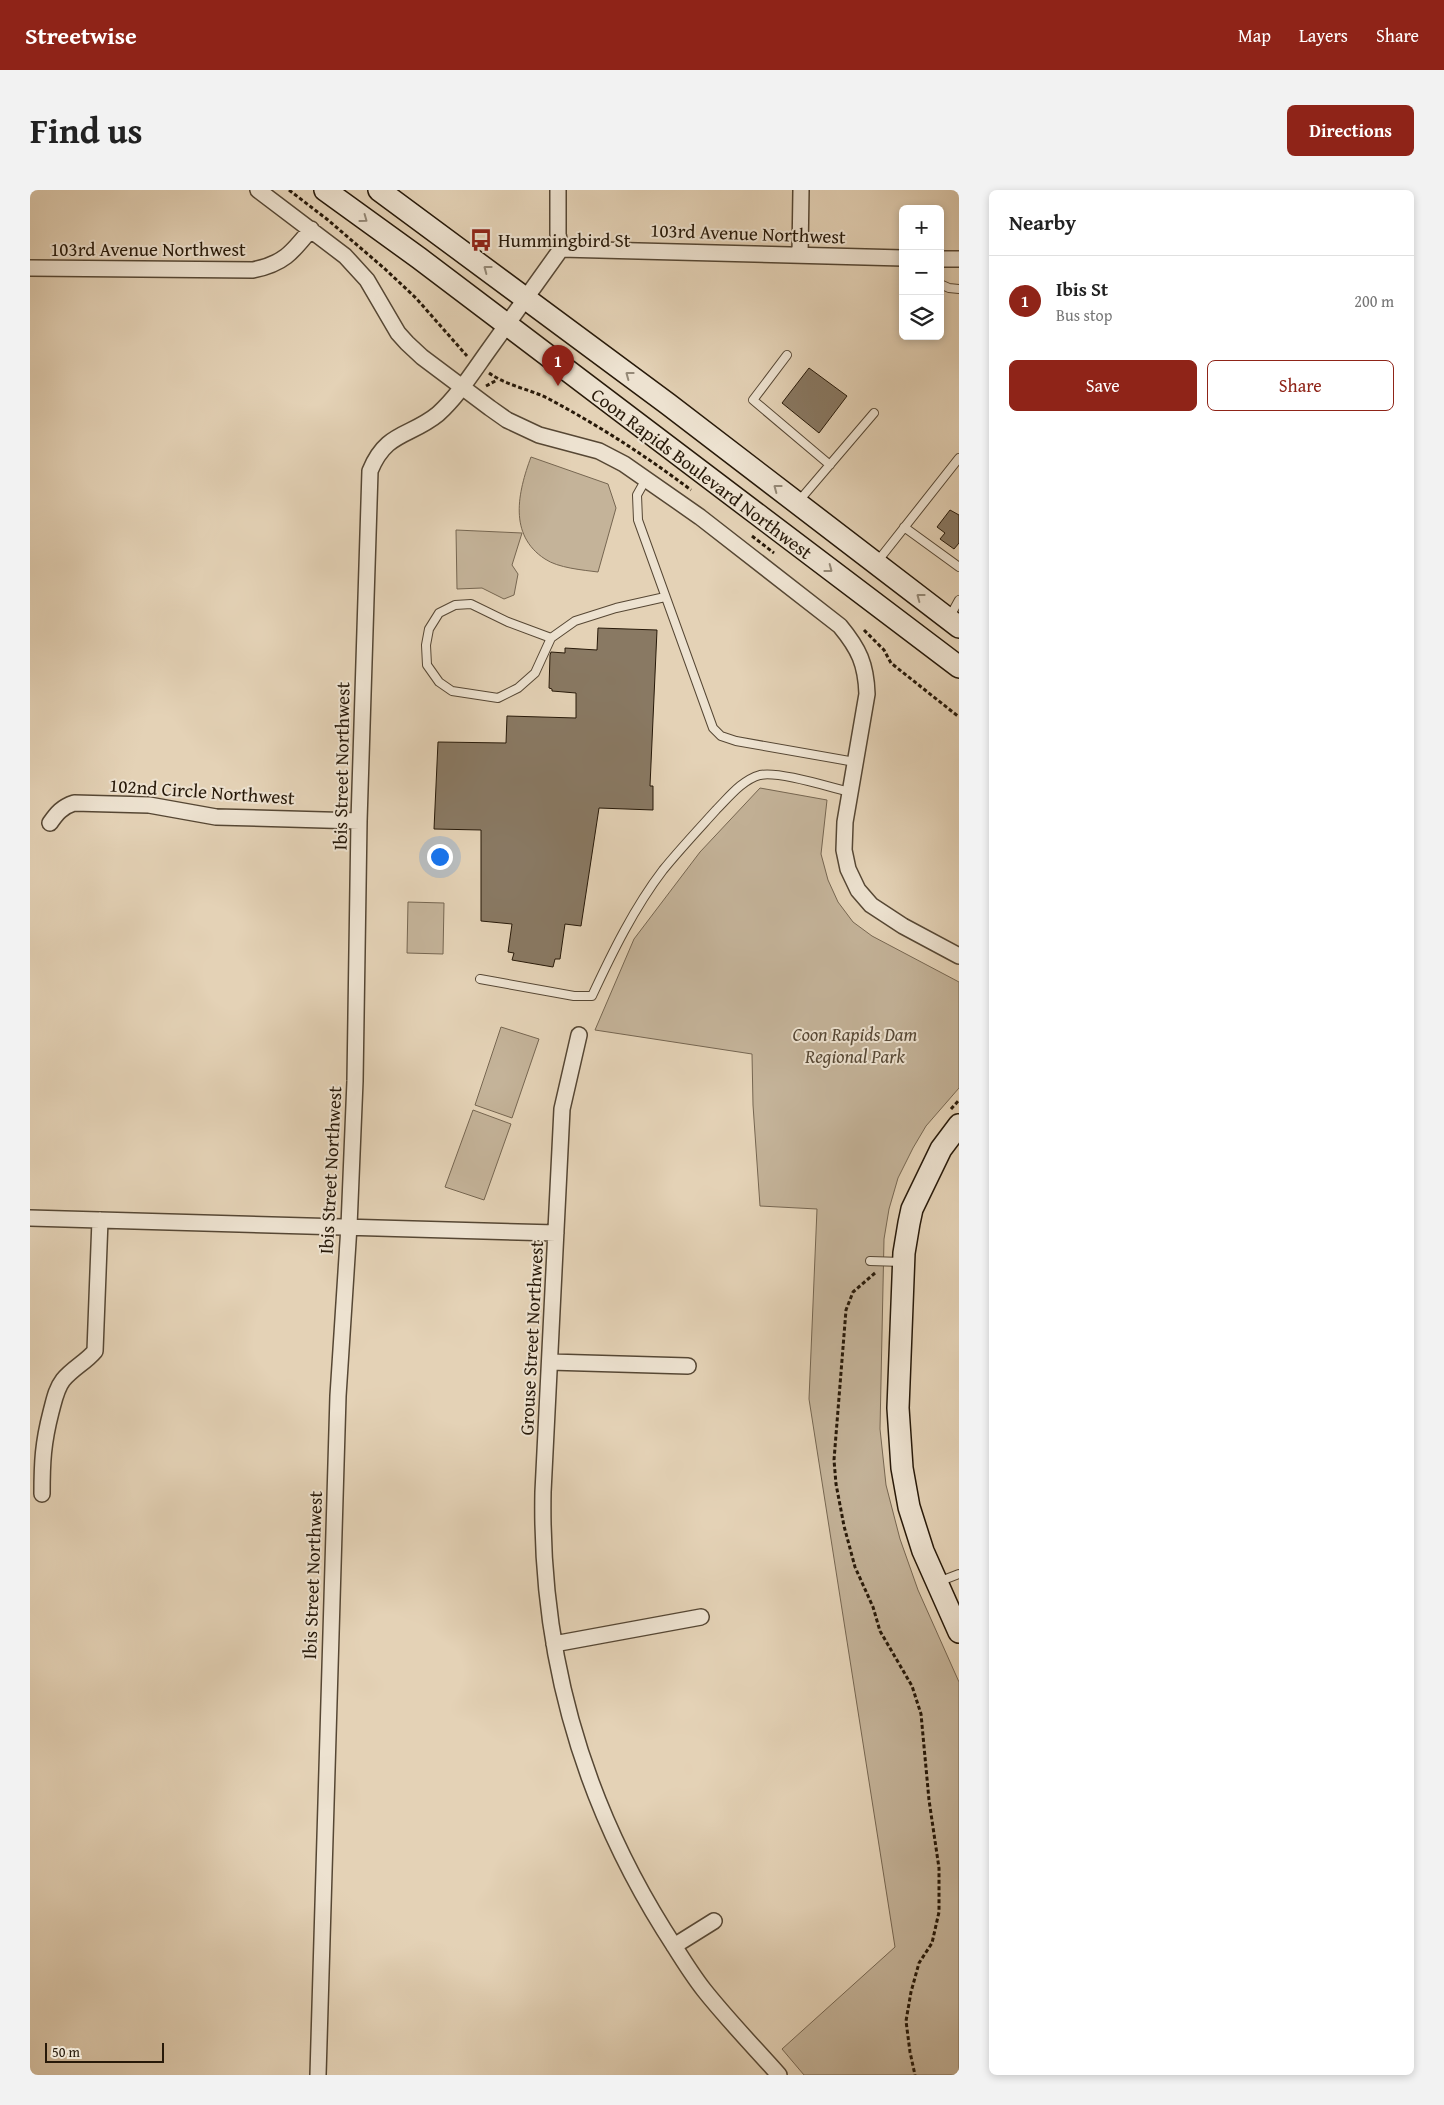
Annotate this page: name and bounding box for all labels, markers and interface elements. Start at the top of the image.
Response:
text: Streetwise [25,18,137,53]
text: Map [1238,22,1271,49]
text: Layers [1299,22,1348,49]
text: Share [1376,22,1419,49]
text: Find us [30,105,143,156]
button: Directions [1287,105,1414,156]
map controls [899,205,944,340]
button: + [899,205,944,250]
text: Nearby [1009,207,1076,238]
one-way arrow [358,213,367,221]
street label: 103rd Avenue Northwest [650,216,847,250]
place label: Hummingbird St [498,226,631,254]
bus stop icon: Hummingbird St [468,227,494,253]
street label: 103rd Avenue Northwest [50,235,246,263]
button: − [899,250,944,295]
one-way arrow [483,266,493,275]
text: Ibis St [1056,275,1108,303]
text: 1 [1021,289,1029,313]
text: 200 m [1354,289,1394,313]
button: layers [899,295,944,340]
text: Bus stop [1056,303,1112,327]
pin: 1 [542,345,574,386]
button: Save [1009,360,1197,411]
button: Share [1207,360,1394,411]
one-way arrow [626,373,635,381]
street label: Coon Rapids Boulevard Northwest [586,380,819,566]
one-way arrow [773,485,783,494]
one-way arrow [823,563,833,572]
one-way arrow [916,594,926,603]
street label: Ibis Street Northwest [326,681,356,851]
street label: 102nd Circle Northwest [108,771,296,811]
your location [427,844,453,870]
park label: Coon Rapids Dam Regional Park [792,1020,918,1070]
street label: Ibis Street Northwest [312,1085,348,1255]
street label: Grouse Street Northwest [512,1240,550,1436]
street label: Ibis Street Northwest [295,1490,329,1660]
scale bar [45,2040,164,2063]
text: 50 m [52,2042,80,2062]

